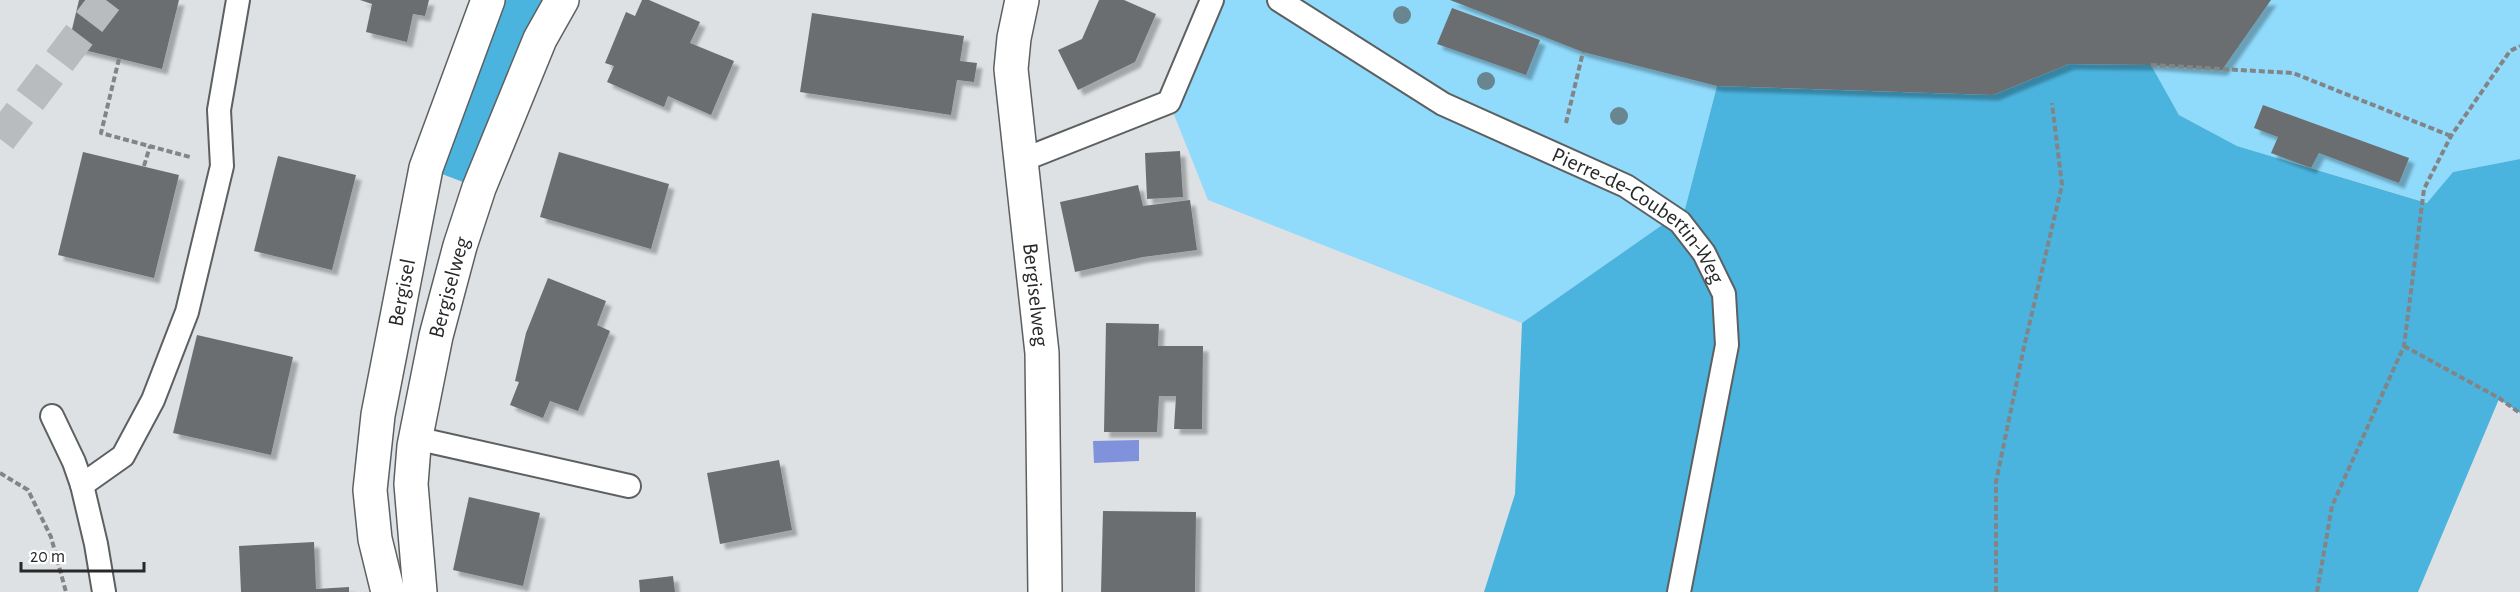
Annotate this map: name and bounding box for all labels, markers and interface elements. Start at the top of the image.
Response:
street label: Pierre-de-Coubertin-Weg [1549,143,1728,287]
street label: Bergiselweg [425,234,473,340]
street label: Bergiselweg [1019,242,1052,348]
street label: Bergisel [384,257,419,328]
scale bar [21,535,144,573]
text: 20 m [30,548,65,566]

